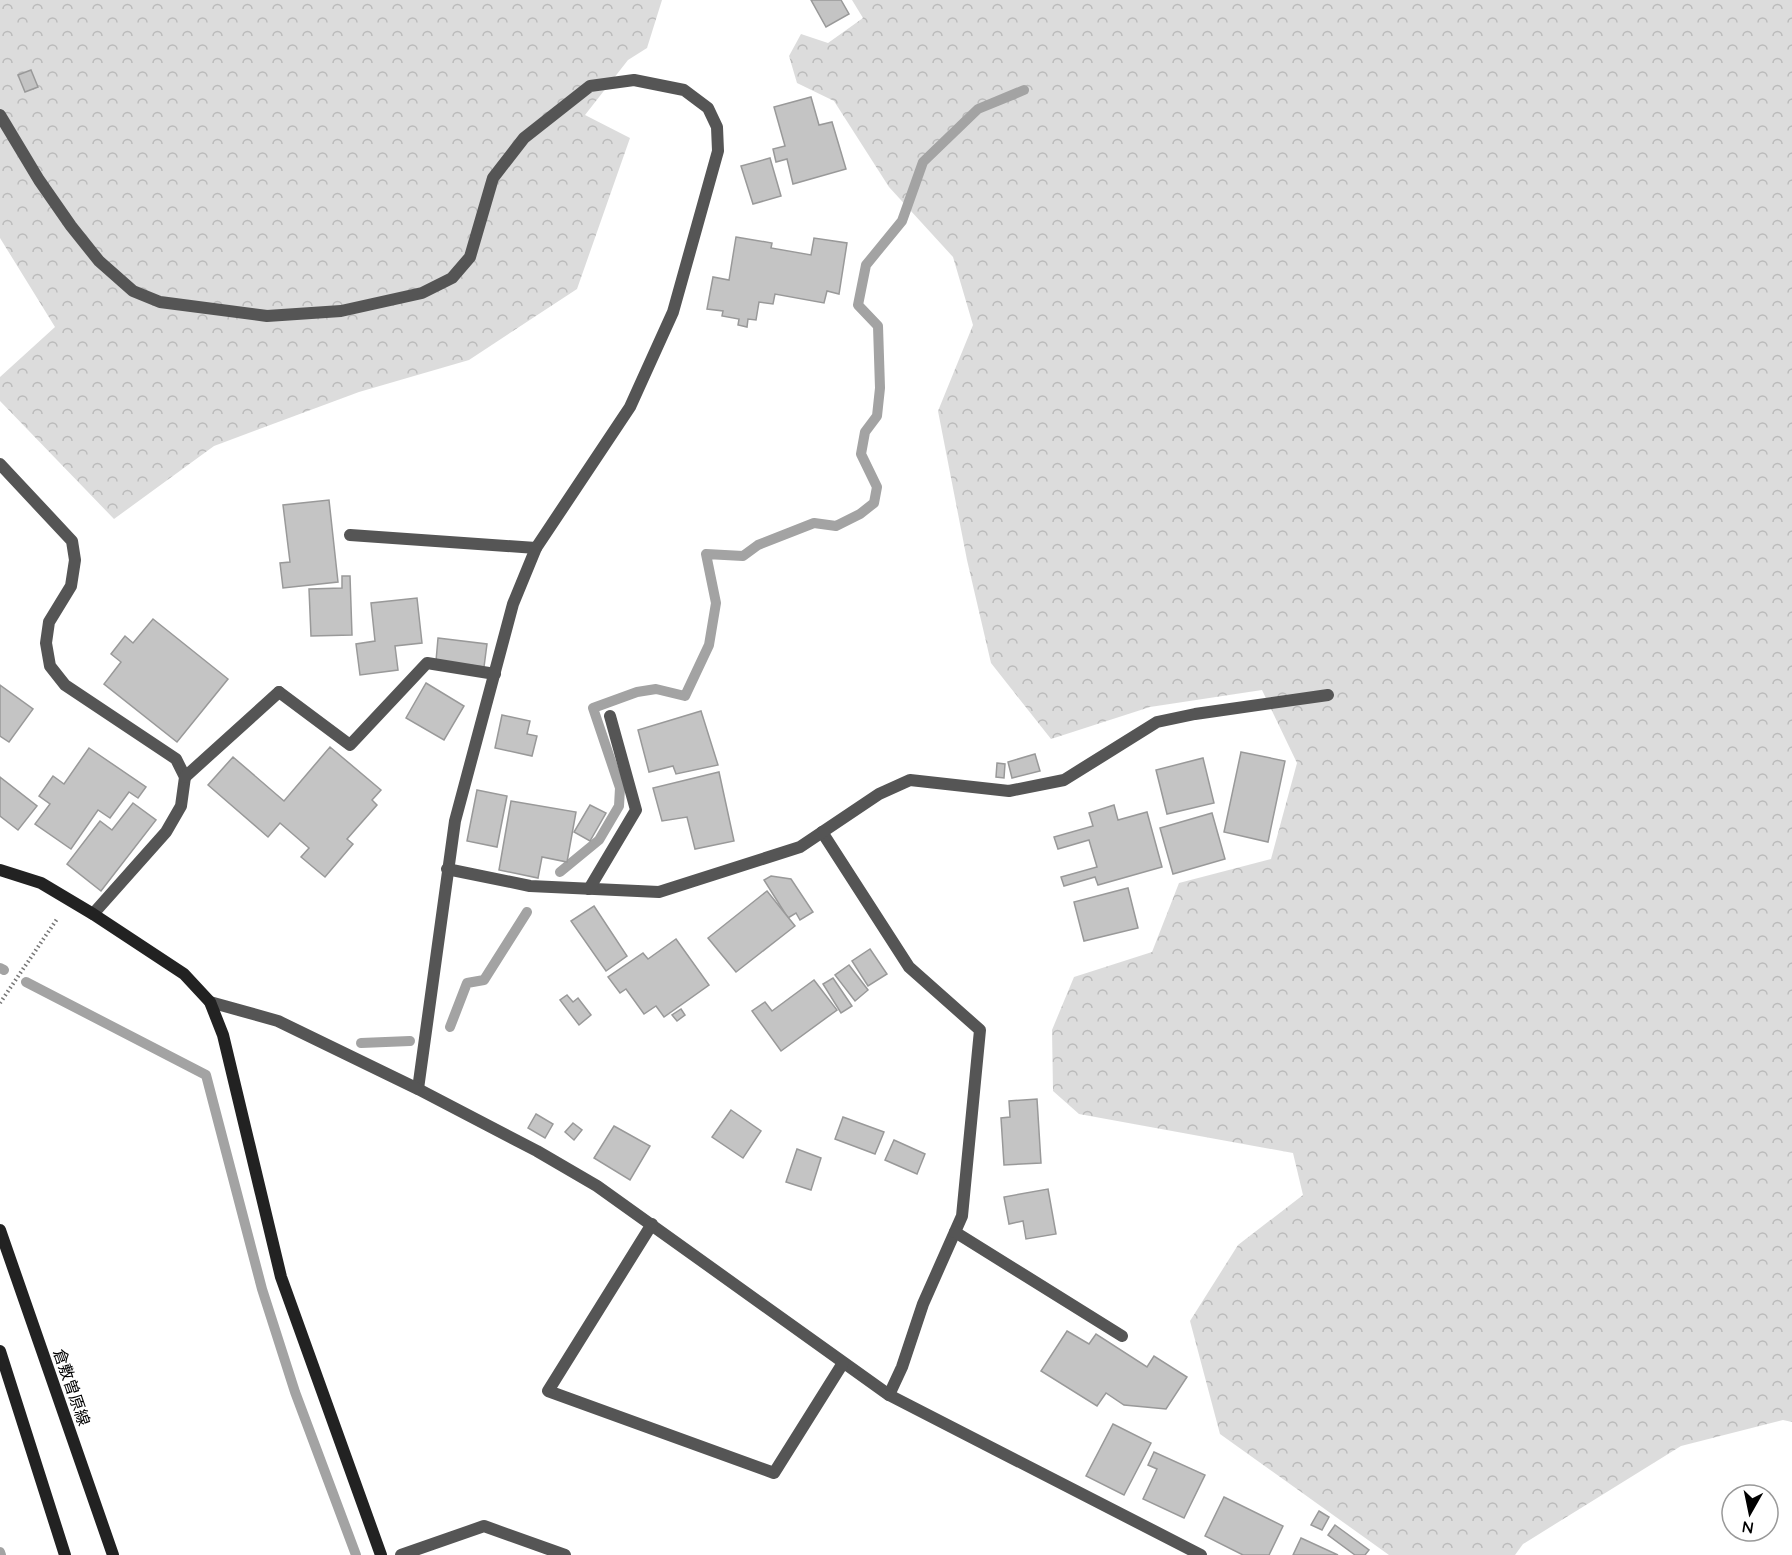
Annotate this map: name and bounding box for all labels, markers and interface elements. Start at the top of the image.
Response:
street label: 倉敷曽原線 [50,1346,94,1428]
north arrow [1720,1483,1780,1543]
text: N [1740,1517,1755,1539]

